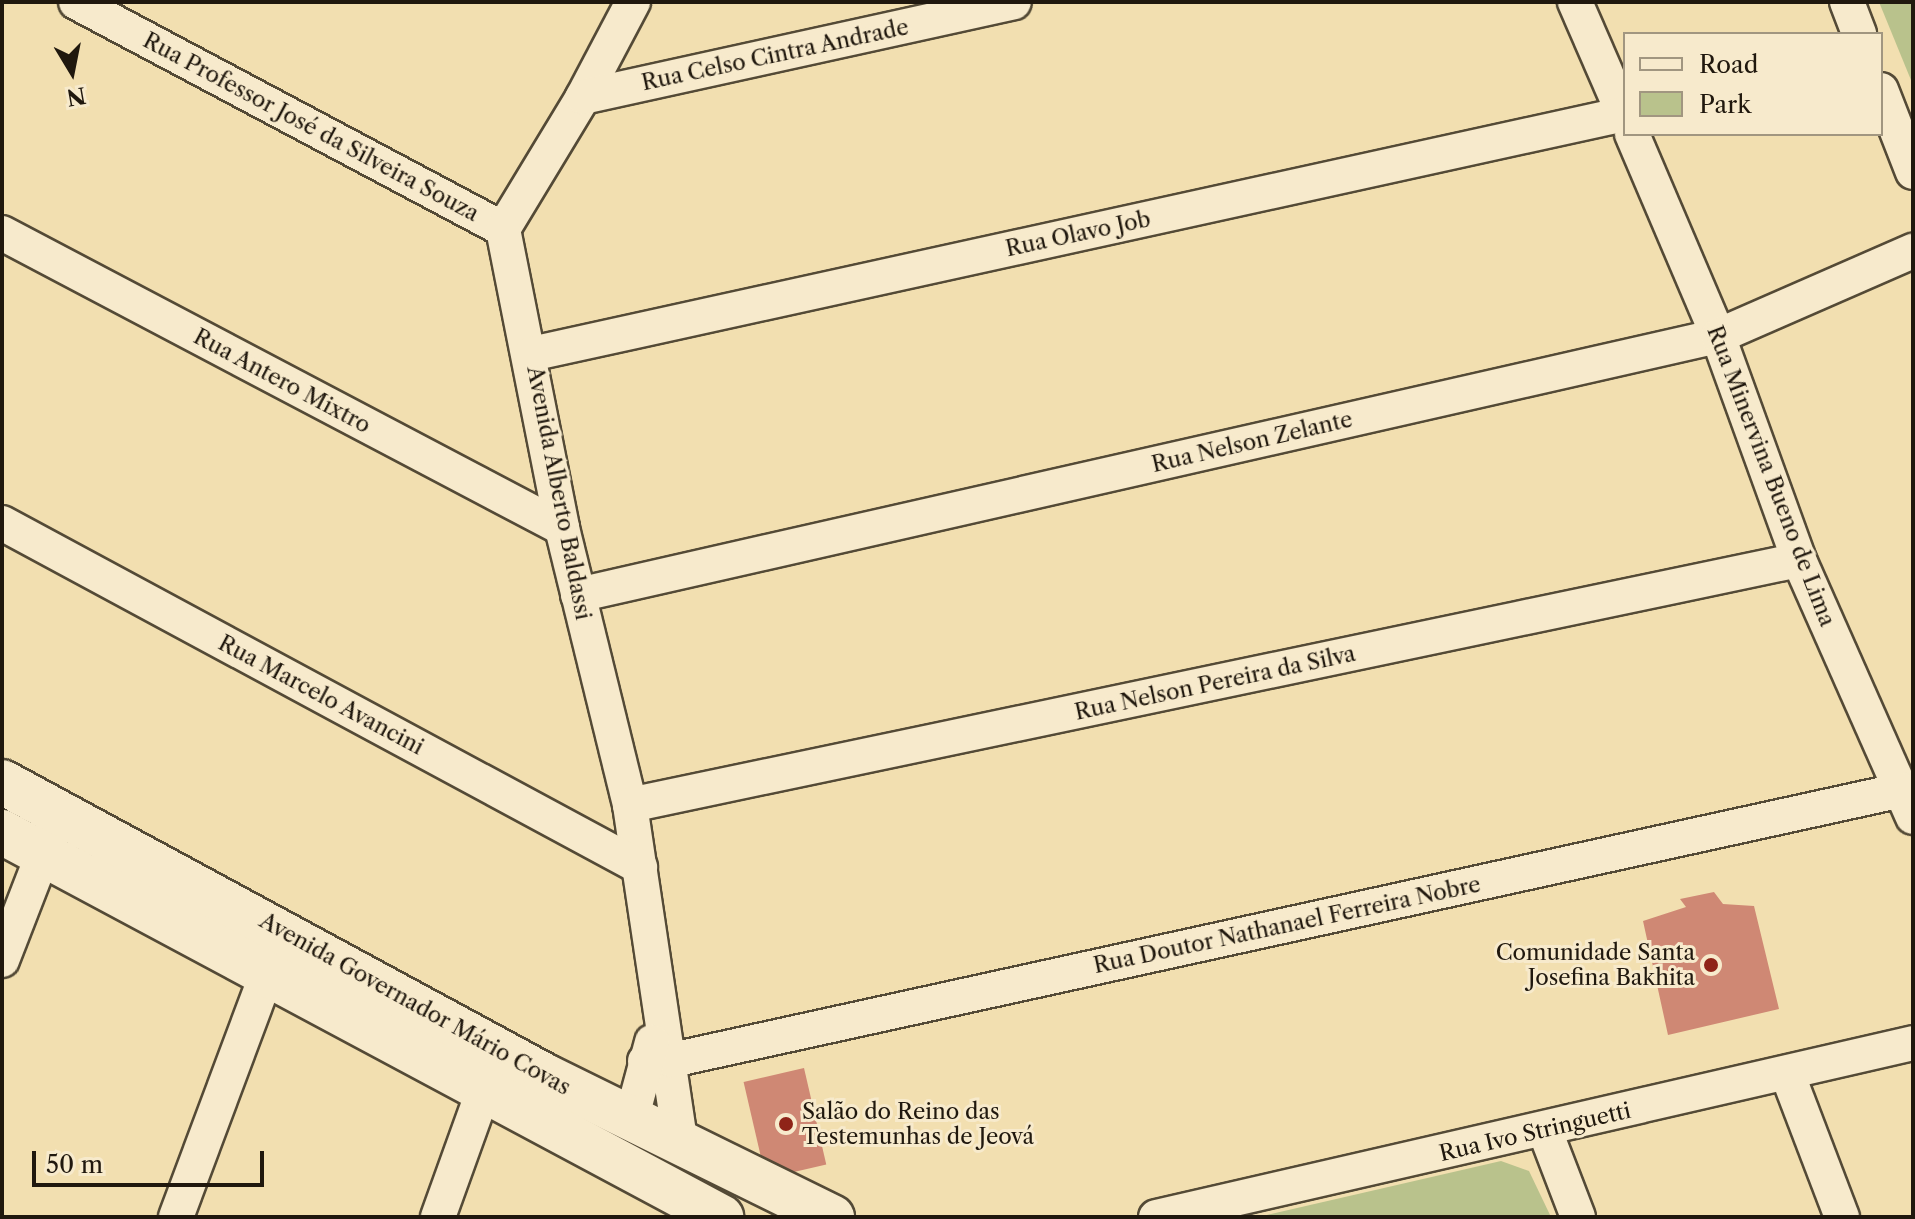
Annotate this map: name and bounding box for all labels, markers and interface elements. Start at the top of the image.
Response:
street label: Rua Celso Cintra Andrade [638,14,912,96]
street label: Rua Professor José da Silveira Souza [138,27,484,227]
north arrow [32,32,112,112]
legend [1623,32,1883,136]
text: Road [1699,50,1758,79]
text: N [64,81,88,111]
text: Park [1699,90,1751,119]
street label: Rua Olavo Job [1003,206,1153,262]
street label: Rua Minervina Bueno de Lima [1701,322,1841,630]
street label: Rua Antero Mixtro [189,323,375,439]
street label: Avenida Alberto Baldassi [521,363,597,623]
street label: Rua Nelson Zelante [1149,406,1355,478]
street label: Rua Marcelo Avancini [213,629,429,761]
street label: Rua Nelson Pereira da Silva [1072,640,1358,726]
street label: Rua Doutor Nathanael Ferreira Nobre [1091,871,1483,979]
street label: Avenida Governador Mário Covas [255,907,575,1101]
place label: Comunidade Santa Josefina Bakhita [1496,939,1695,990]
marker: Comunidade Santa Josefina Bakhita [1702,956,1720,974]
street label: Rua Ivo Stringuetti [1437,1097,1633,1167]
place label: Salão do Reino das Testemunhas de Jeová [802,1098,1034,1150]
marker: Salão do Reino das Testemunhas de Jeová [777,1115,795,1133]
scale bar [36,1135,268,1185]
text: 50 m [46,1150,103,1179]

